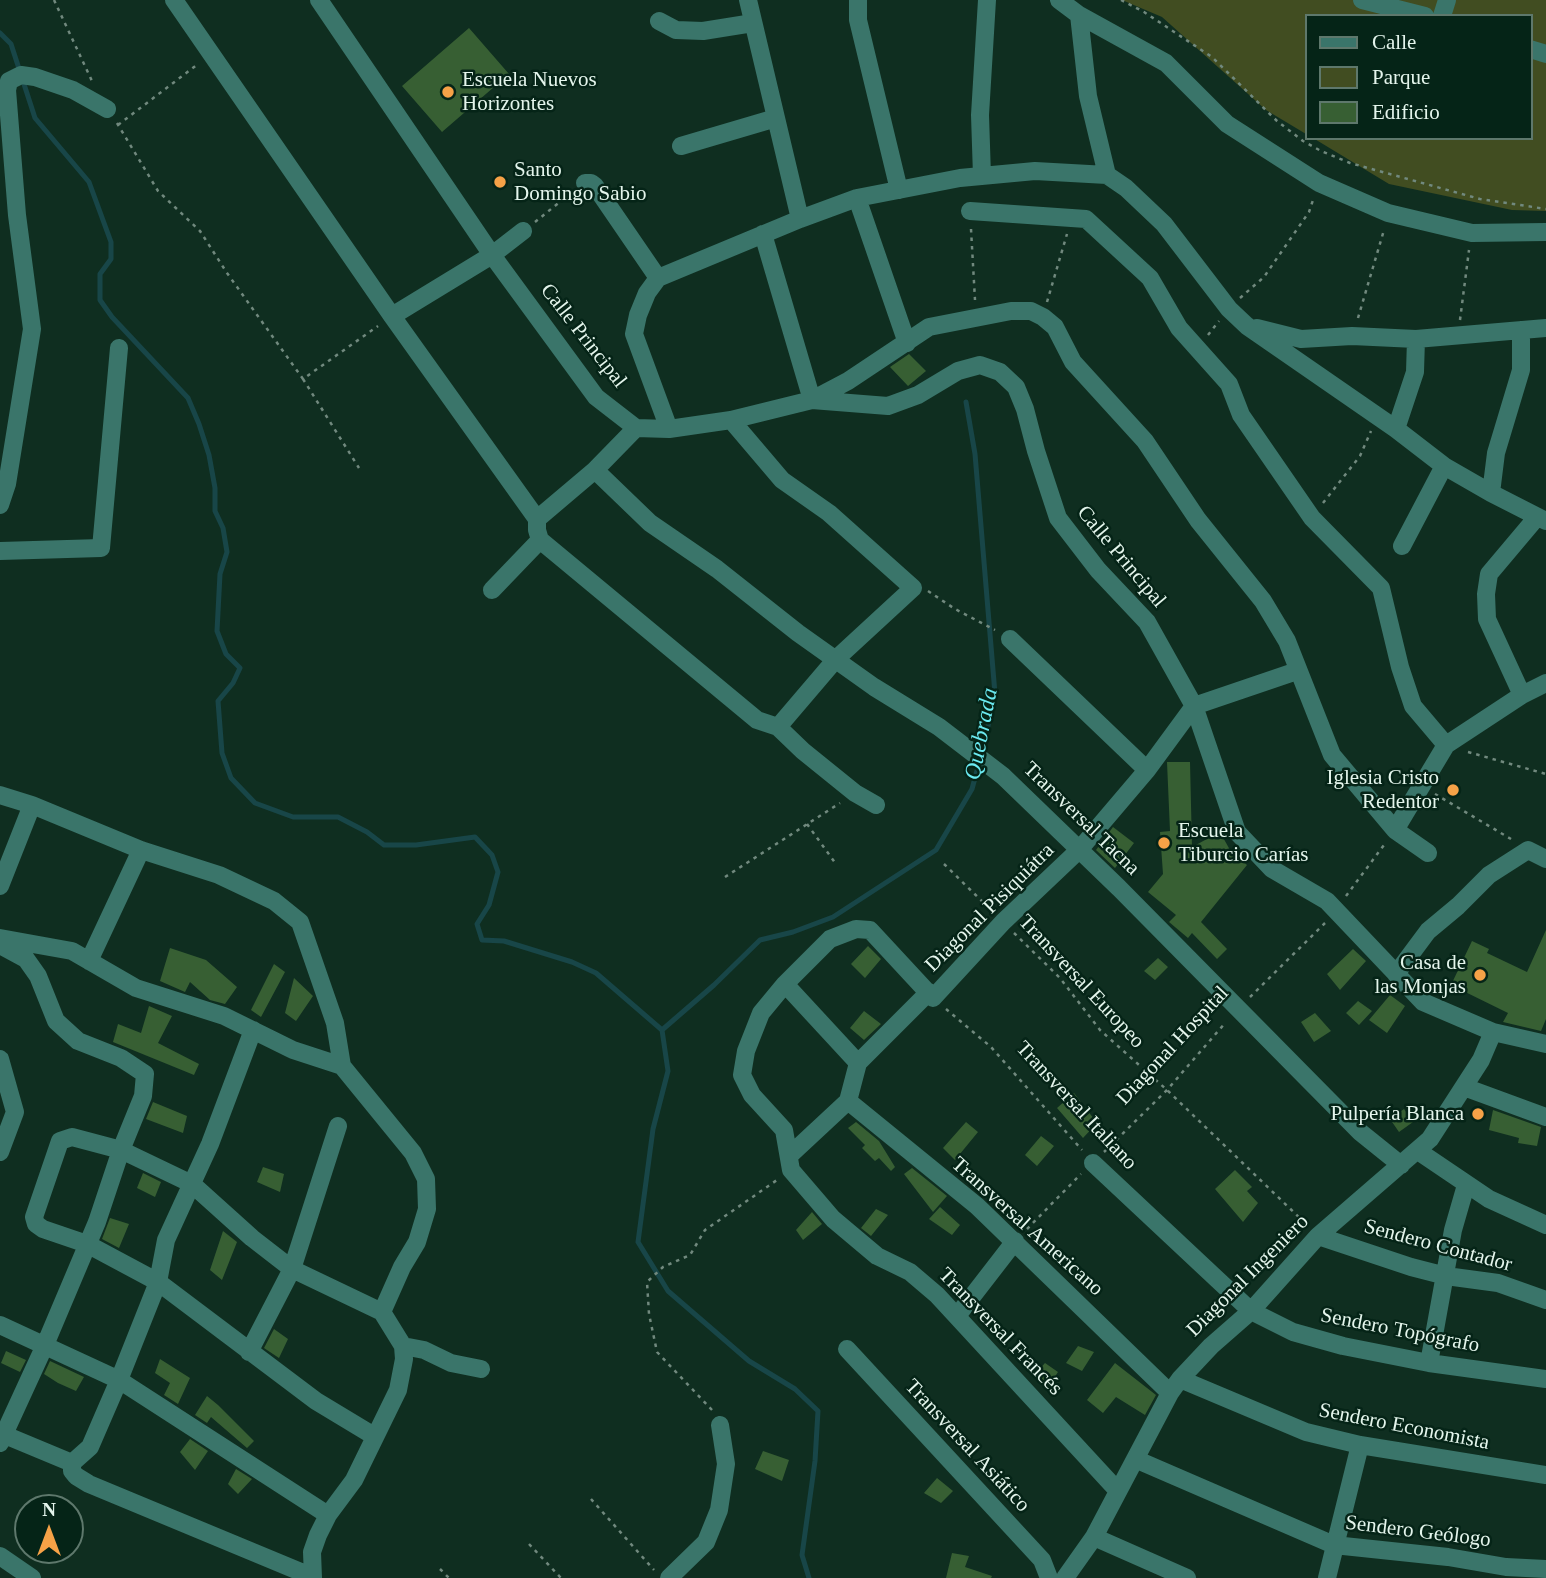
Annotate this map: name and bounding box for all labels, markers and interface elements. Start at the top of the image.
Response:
legend [1304,14,1532,140]
text: Calle [1372,30,1416,54]
text: Parque [1372,65,1430,89]
place label: Escuela Nuevos Horizontes [462,67,597,117]
marker: Escuela Nuevos Horizontes [440,84,456,100]
text: Edificio [1372,100,1440,124]
place label: Santo Domingo Sabio [514,157,646,207]
marker: Santo Domingo Sabio [492,174,508,190]
street label: Calle Principal [534,279,632,393]
street label: Calle Principal [1071,501,1171,613]
water label: Quebrada [960,686,1004,782]
street label: Transversal Tacna [1017,757,1145,881]
place label: Iglesia Cristo Redentor [1326,765,1439,815]
marker: Iglesia Cristo Redentor [1445,782,1461,798]
place label: Escuela Tiburcio Carías [1178,818,1308,868]
marker: Escuela Tiburcio Carías [1156,835,1172,851]
street label: Diagonal Pisiquiátra [920,838,1060,978]
street label: Transversal Europeo [1013,910,1149,1054]
place label: Casa de las Monjas [1374,950,1466,1000]
marker: Casa de las Monjas [1472,967,1488,983]
street label: Diagonal Hospital [1111,981,1235,1111]
street label: Transversal Italiano [1010,1036,1142,1176]
place label: Pulpería Blanca [1330,1101,1464,1127]
marker: Pulpería Blanca [1470,1106,1486,1122]
street label: Transversal Americano [946,1152,1108,1302]
street label: Diagonal Ingeniero [1182,1210,1314,1342]
street label: Sendero Contador [1361,1214,1515,1278]
street label: Transversal Francés [933,1263,1067,1401]
street label: Sendero Topógrafo [1318,1303,1482,1359]
street label: Transversal Asiático [899,1374,1035,1518]
street label: Sendero Economista [1317,1398,1491,1456]
north arrow [14,1494,84,1564]
text: N [42,1499,56,1520]
street label: Sendero Geólogo [1344,1511,1492,1553]

